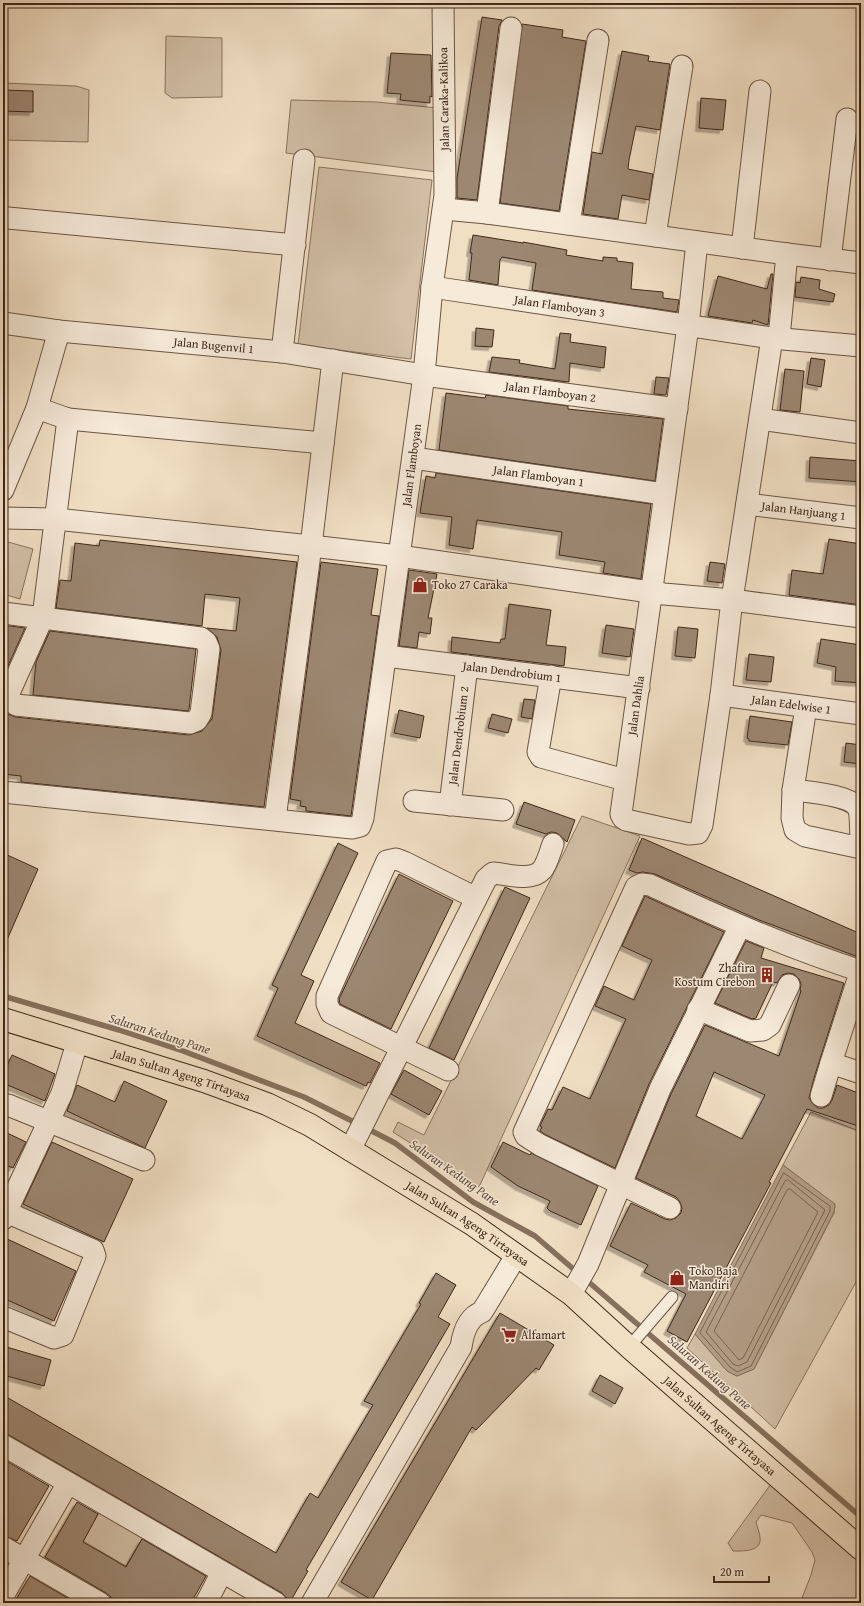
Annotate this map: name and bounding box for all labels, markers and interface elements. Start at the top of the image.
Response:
street label: Jalan Caraka-Kalikoa [434,47,453,153]
street label: Jalan Flamboyan 3 [511,290,606,321]
street label: Jalan Bugenvil 1 [171,333,255,357]
street label: Jalan Flamboyan 2 [502,377,597,406]
street label: Jalan Flamboyan [397,422,425,509]
street label: Jalan Flamboyan 1 [490,460,586,490]
street label: Jalan Hanjuang 1 [758,497,847,524]
shop icon: Toko 27 Caraka [411,576,429,594]
place label: Toko 27 Caraka [432,576,508,593]
street label: Jalan Dendrobium 1 [460,657,563,686]
street label: Jalan Dahlia [623,674,648,738]
street label: Jalan Dendrobium 2 [443,685,472,788]
street label: Jalan Edelwise 1 [749,690,832,718]
place label: Zhafira Kostum Cirebon [674,959,755,990]
building icon: Zhafira Kostum Cirebon [758,966,776,984]
water label: Saluran Kedung Pane [107,1008,213,1059]
street label: Jalan Sultan Ageng Tirtayasa [109,1044,253,1105]
water label: Saluran Kedung Pane [406,1134,504,1211]
street label: Jalan Sultan Ageng Tirtayasa [401,1176,533,1270]
place label: Toko Baja Mandiri [689,1262,738,1293]
shop icon: Toko Baja Mandiri [668,1269,686,1287]
supermarket icon: Alfamart [500,1326,518,1344]
place label: Alfamart [521,1326,567,1343]
water label: Saluran Kedung Pane [663,1330,756,1414]
street label: Jalan Sultan Ageng Tirtayasa [658,1370,780,1479]
scale bar [714,1558,769,1584]
text: 20 m [720,1563,744,1580]

